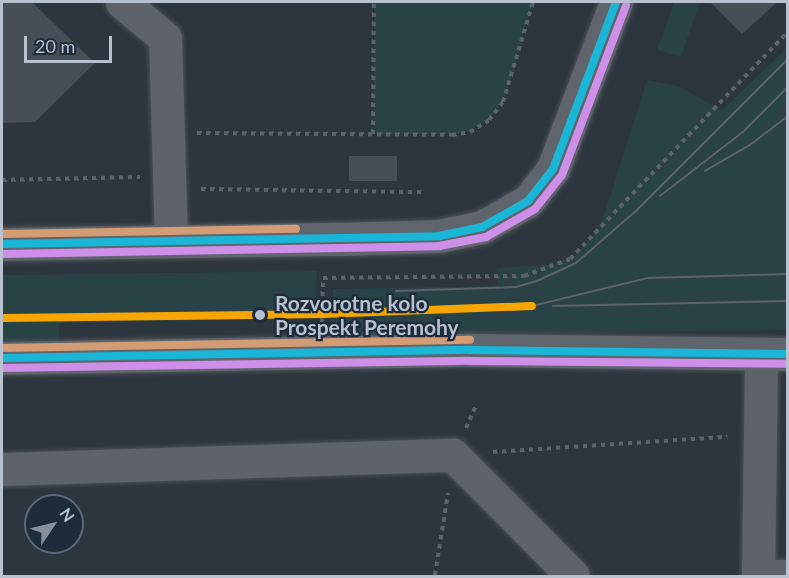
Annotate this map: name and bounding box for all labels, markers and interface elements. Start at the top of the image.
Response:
scale bar [27,24,116,62]
text: 20 m [35,35,75,57]
place label: Rozvorotne kolo Prospekt Peremohy [275,290,459,340]
marker: Rozvorotne kolo Prospekt Peremohy [250,305,270,325]
north arrow [24,494,84,554]
text: N [56,504,79,525]

